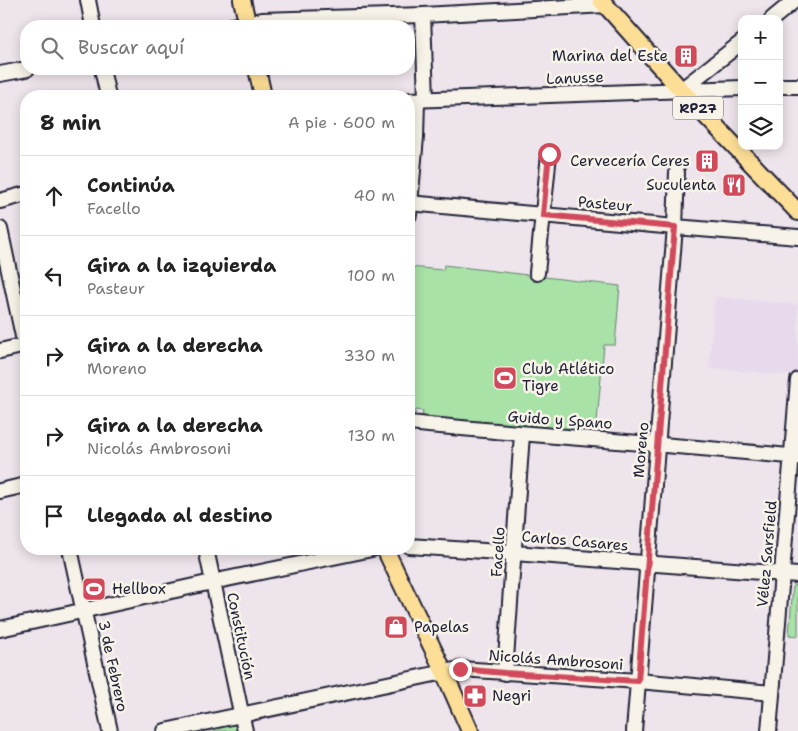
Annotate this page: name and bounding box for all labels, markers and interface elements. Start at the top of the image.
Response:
map controls [738,15,783,150]
button: + [738,15,783,60]
search box [20,20,415,75]
icon: search [38,34,66,62]
text: Buscar aquí [78,35,184,60]
building icon: Marina del Este [673,43,699,69]
place label: Marina del Este [552,46,668,66]
button: − [738,60,783,105]
street label: Lanusse [546,67,604,89]
road number: RP27 [673,96,723,120]
button: layers [738,105,783,150]
text: 8 min [40,109,101,137]
text: A pie · 600 m [288,112,395,133]
route start [538,143,561,166]
building icon: Cervecería Ceres [694,148,720,174]
place label: Cervecería Ceres [570,151,690,171]
restaurant icon: Suculenta [721,172,747,198]
text: Continúa [87,173,175,198]
place label: Suculenta [646,175,717,195]
icon: ahead [40,182,68,210]
text: 40 m [353,185,395,206]
street label: Pasteur [577,192,633,216]
text: Facello [87,198,141,219]
text: Gira a la izquierda [87,253,276,278]
icon: left [40,262,68,290]
text: 100 m [347,265,395,286]
text: Pasteur [87,278,145,299]
text: Gira a la derecha [87,333,263,358]
icon: right [40,342,68,370]
text: 330 m [343,345,395,366]
text: Moreno [87,358,147,379]
place label: Club Atlético Tigre [522,359,614,396]
sports icon: Club Atlético Tigre [492,365,518,391]
street label: Guido y Spano [507,406,613,434]
text: Gira a la derecha [87,413,263,438]
street label: Moreno [629,421,653,479]
icon: right [40,422,68,450]
text: 130 m [348,425,395,446]
text: Nicolás Ambrosoni [87,438,231,459]
street label: Vélez Sarsfield [752,499,782,608]
icon: arrive [40,502,68,530]
text: Llegada al destino [87,503,273,528]
street label: Facello [486,526,510,578]
street label: Carlos Casares [521,526,629,556]
sports icon: Hellbox [81,576,107,602]
place label: Hellbox [112,579,166,599]
street label: Constitución [222,591,260,681]
shop icon: Papelas [383,614,409,640]
place label: Papelas [414,617,469,637]
street label: 3 de Febrero [94,618,132,714]
street label: Nicolás Ambrosoni [488,645,624,675]
route end [449,658,472,681]
pharmacy icon: Negri [462,683,488,709]
place label: Negri [492,686,531,706]

